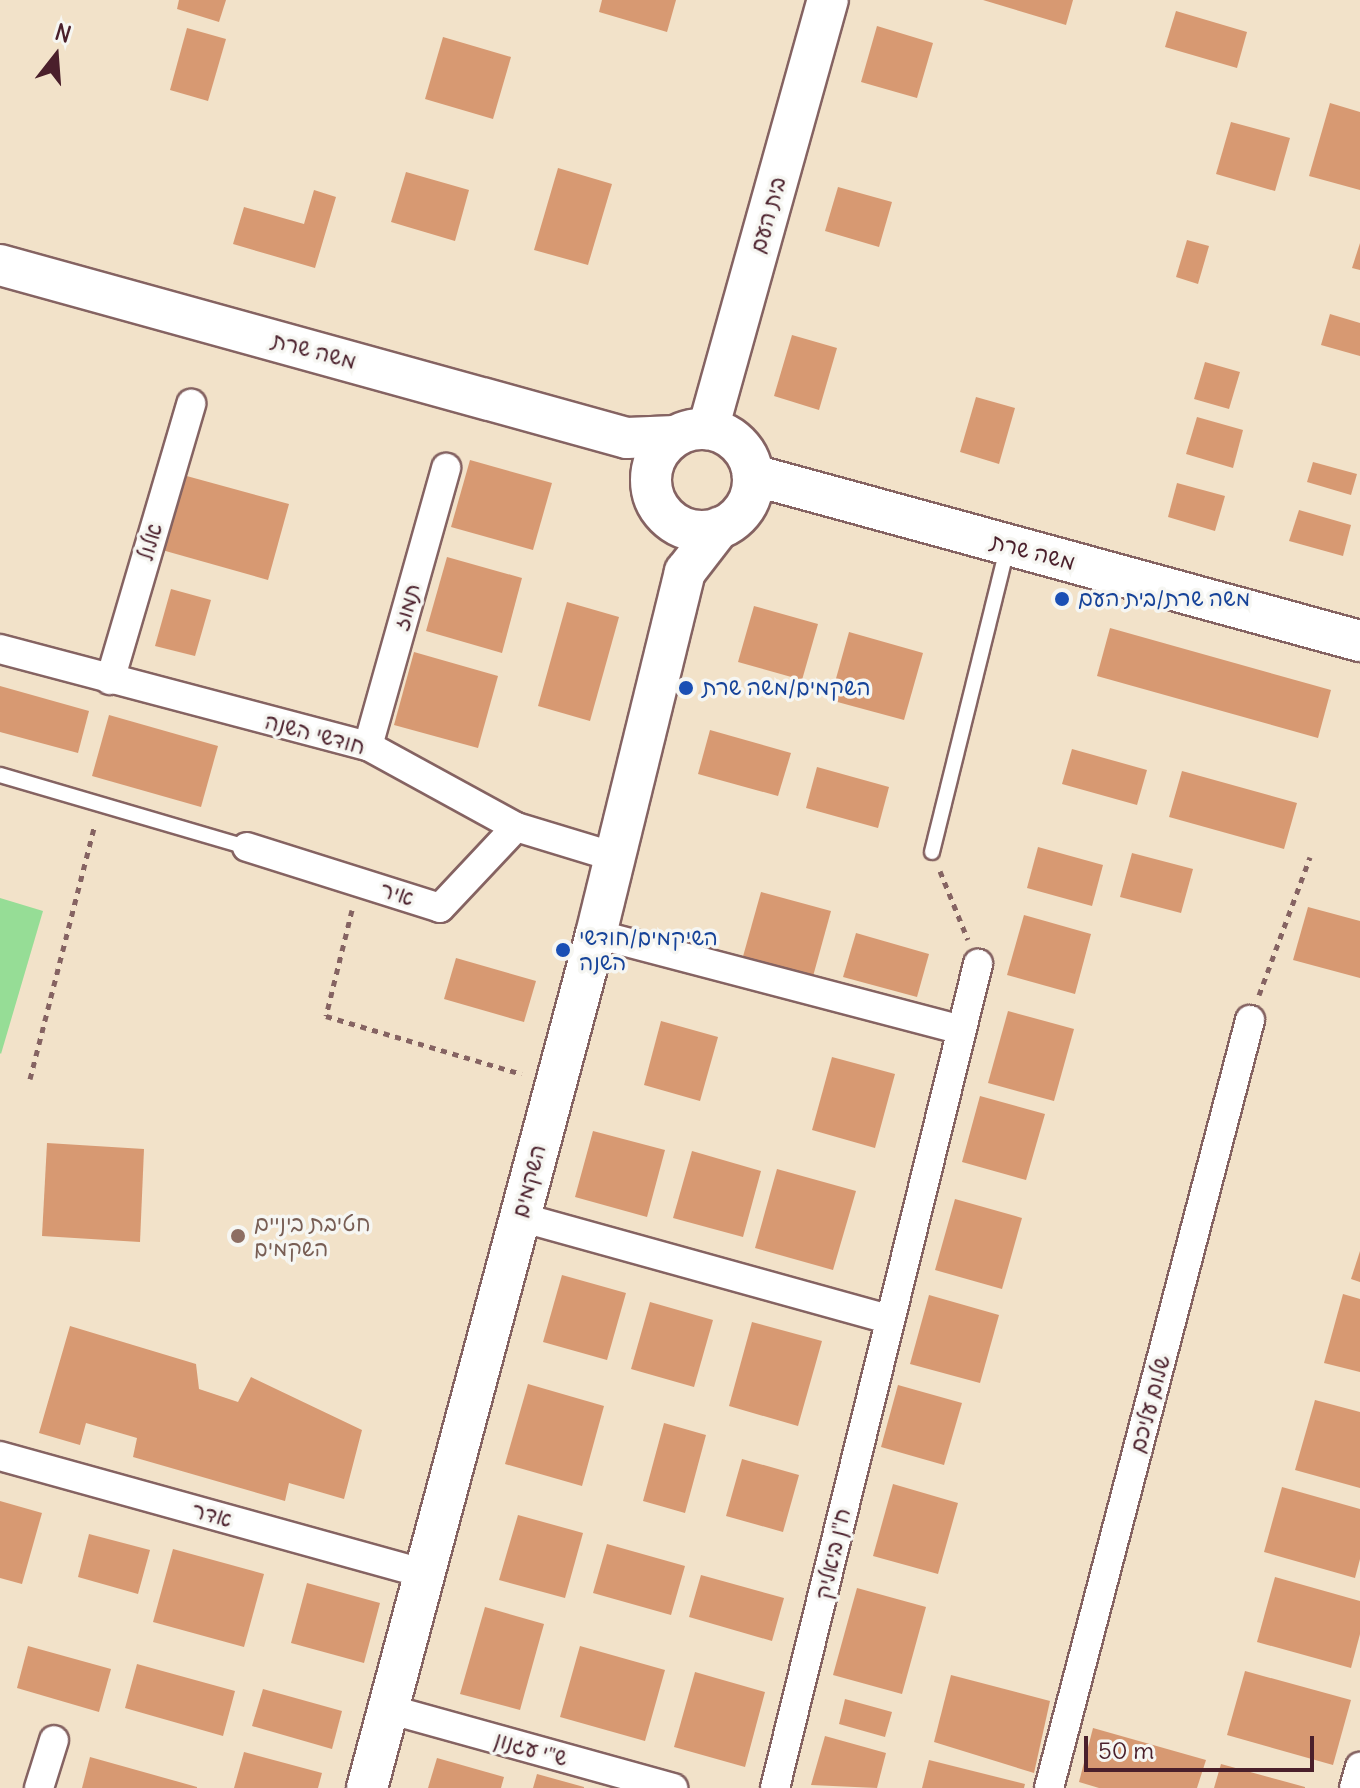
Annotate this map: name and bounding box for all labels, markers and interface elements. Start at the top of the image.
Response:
north arrow [16,16,96,96]
text: N [52,17,74,49]
street label: בית העם [745,174,791,256]
street label: משה שרת [269,327,359,375]
street label: אלול [132,520,168,564]
street label: משה שרת [988,528,1078,576]
street label: תמוז [388,580,426,634]
place label: משה שרת/בית העם [1078,586,1250,612]
marker: משה שרת/בית העם [1053,590,1071,608]
place label: השקמים/משה שרת [702,675,871,701]
marker: השקמים/משה שרת [677,679,695,697]
street label: חודשי השנה [262,708,368,760]
street label: איר [377,876,417,912]
place label: השיקמים/חודשי השנה [579,924,718,976]
marker: השיקמים/חודשי השנה [554,941,572,959]
street label: השקמים [507,1142,551,1220]
place label: חטיבת ביניים השקמים [254,1210,371,1262]
marker: חטיבת ביניים השקמים [229,1227,247,1245]
street label: שלום עליכם [1124,1352,1176,1456]
street label: אדר [189,1497,235,1533]
street label: ח"ן ביאליק [810,1506,856,1602]
scale bar [1088,1720,1318,1770]
street label: ש"י עגנון [491,1726,571,1772]
text: 50 m [1098,1735,1154,1765]

